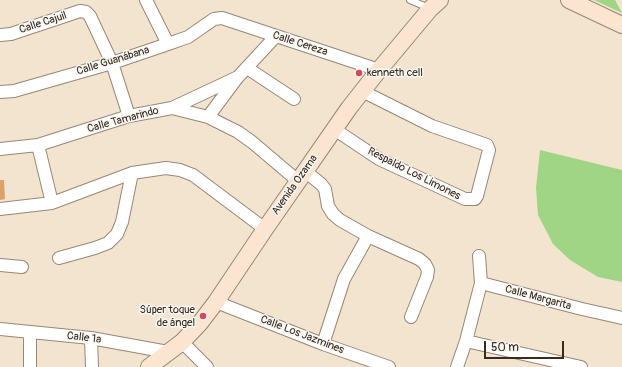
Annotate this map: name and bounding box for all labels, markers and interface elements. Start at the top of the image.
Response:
street label: Calle Cajuil [18,9,68,37]
street label: Calle Cereza [271,29,329,59]
street label: Calle Guanábana [75,44,151,78]
place label: kenneth cell [367,66,423,80]
marker: kenneth cell [354,68,364,78]
street label: Calle Tamarindo [86,104,160,136]
street label: Respaldo Los Limones [365,145,463,203]
street label: Avenida Ozama [269,152,321,218]
street label: Calle Margarita [503,283,573,313]
place label: Súper toque de ángel [140,303,195,329]
marker: Súper toque de ángel [198,311,208,321]
street label: Calle Los Jazmines [258,313,346,357]
street label: Calle 1a [66,329,102,347]
scale bar [486,333,566,359]
text: 50 m [491,340,519,355]

